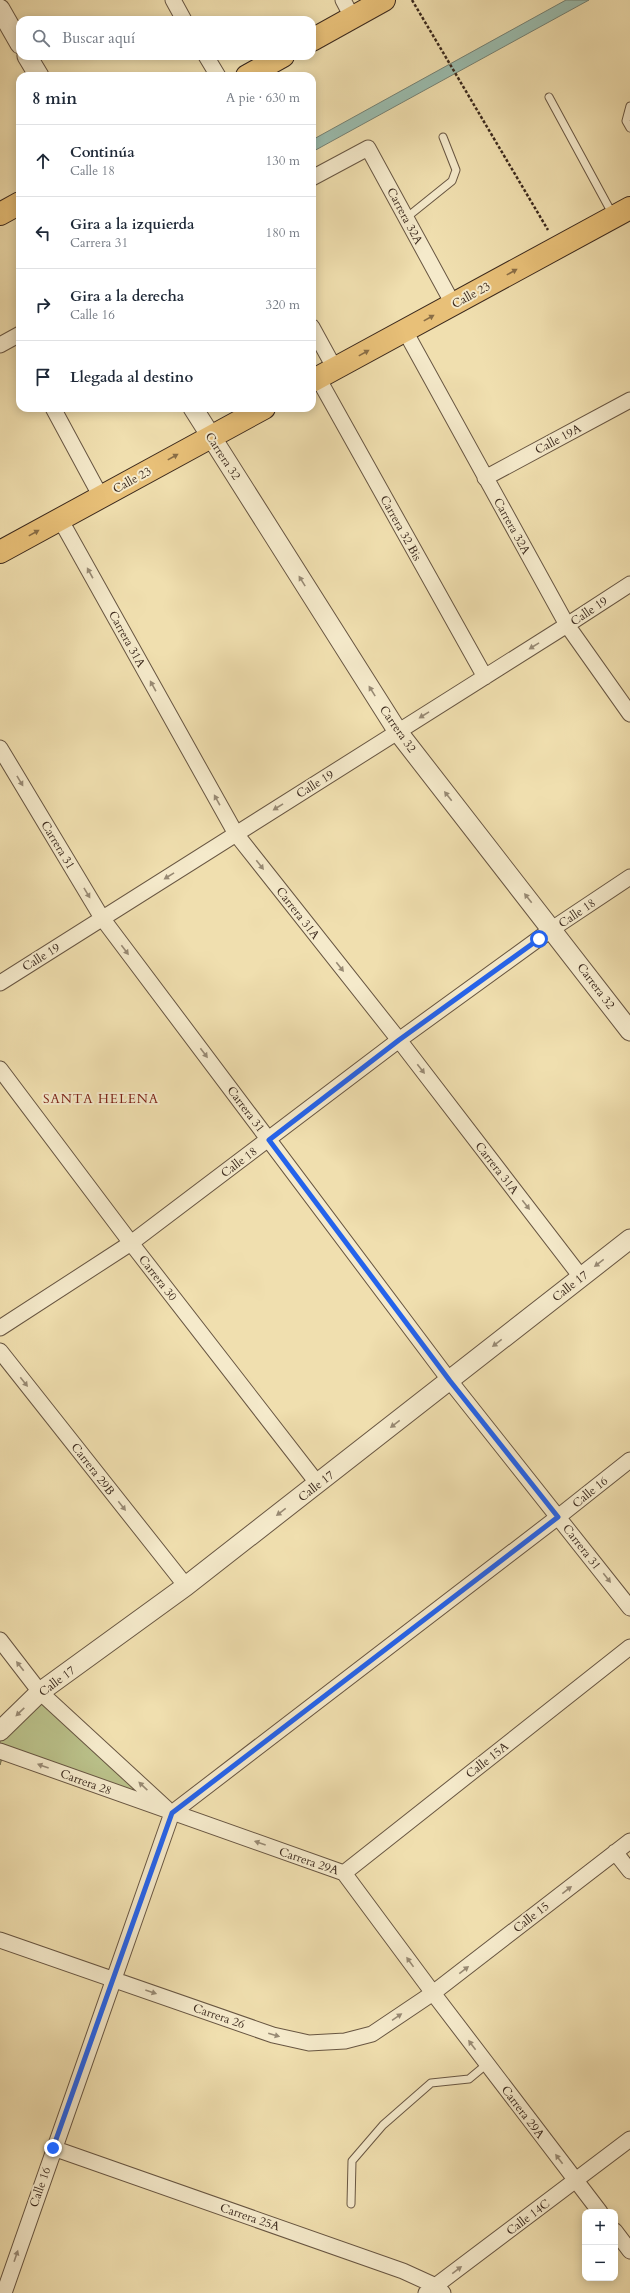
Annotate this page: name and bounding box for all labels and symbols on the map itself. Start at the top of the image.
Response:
street label: Carrera 32A [383,185,427,248]
one-way arrow [506,269,518,276]
street label: Calle 23 [449,278,493,312]
one-way arrow [423,314,435,321]
one-way arrow [358,350,370,356]
street label: Calle 19A [532,420,584,458]
street label: Carrera 32 [202,429,244,483]
one-way arrow [167,454,179,461]
street label: Calle 23 [110,463,154,497]
street label: Carrera 32 Bis [376,492,426,564]
street label: Carrera 32A [490,495,534,557]
one-way arrow [28,530,40,536]
one-way arrow [86,567,93,579]
one-way arrow [299,575,306,587]
street label: Calle 19 [567,593,611,629]
street label: Carrera 31A [105,608,149,670]
one-way arrow [529,642,539,650]
one-way arrow [150,681,157,692]
one-way arrow [368,685,375,697]
street label: Carrera 32 [376,702,420,756]
one-way arrow [418,712,430,719]
street label: Calle 19 [293,766,337,802]
one-way arrow [16,776,24,786]
one-way arrow [444,791,452,802]
one-way arrow [213,794,220,806]
one-way arrow [273,803,284,811]
street label: Carrera 31 [37,818,79,872]
one-way arrow [255,859,264,870]
one-way arrow [163,873,174,880]
street label: Carrera 31A [273,884,324,943]
one-way arrow [83,887,90,899]
one-way arrow [524,893,533,904]
street label: Calle 18 [555,895,599,931]
route start [530,930,548,948]
street label: Calle 19 [19,939,63,975]
one-way arrow [121,944,130,955]
street label: Carrera 32 [573,960,619,1012]
one-way arrow [336,961,345,972]
one-way arrow [199,1048,208,1059]
one-way arrow [416,1063,425,1074]
street label: Carrera 31 [223,1083,269,1135]
district label: SANTA HELENA [43,1090,159,1108]
street label: Carrera 31A [472,1139,523,1198]
street label: Calle 18 [218,1143,260,1181]
one-way arrow [521,1200,530,1211]
street label: Carrera 30 [135,1252,181,1304]
one-way arrow [594,1259,605,1267]
street label: Calle 17 [549,1267,591,1305]
one-way arrow [492,1339,503,1348]
one-way arrow [20,1376,29,1387]
one-way arrow [389,1419,400,1428]
street label: Carrera 29B [68,1440,118,1498]
street label: Calle 17 [295,1467,337,1505]
street label: Calle 16 [569,1473,611,1511]
one-way arrow [118,1500,126,1511]
one-way arrow [276,1508,287,1517]
street label: Carrera 31 [559,1521,605,1573]
one-way arrow [602,1573,611,1584]
one-way arrow [16,1661,24,1671]
street label: Calle 17 [36,1662,78,1700]
one-way arrow [15,1707,25,1717]
street label: Calle 15A [462,1738,512,1782]
one-way arrow [37,1763,49,1769]
street label: Carrera 28 [58,1765,114,1799]
one-way arrow [138,1782,148,1791]
one-way arrow [254,1840,266,1846]
street label: Carrera 29A [277,1843,341,1879]
one-way arrow [561,1886,572,1894]
street label: Calle 15 [510,1898,552,1936]
one-way arrow [406,1957,414,1967]
one-way arrow [458,1965,469,1974]
one-way arrow [146,1989,158,1995]
street label: Carrera 26 [191,2000,247,2032]
one-way arrow [392,2013,402,2021]
one-way arrow [268,2032,280,2038]
one-way arrow [468,2039,476,2050]
street label: Carrera 29A [498,2082,548,2142]
route end [44,2139,62,2157]
one-way arrow [555,2153,564,2164]
street label: Calle 16 [26,2165,54,2209]
street label: Calle 14C [503,2195,553,2239]
street label: Carrera 25A [218,2199,282,2235]
one-way arrow [14,2250,20,2262]
one-way arrow [452,2265,463,2274]

